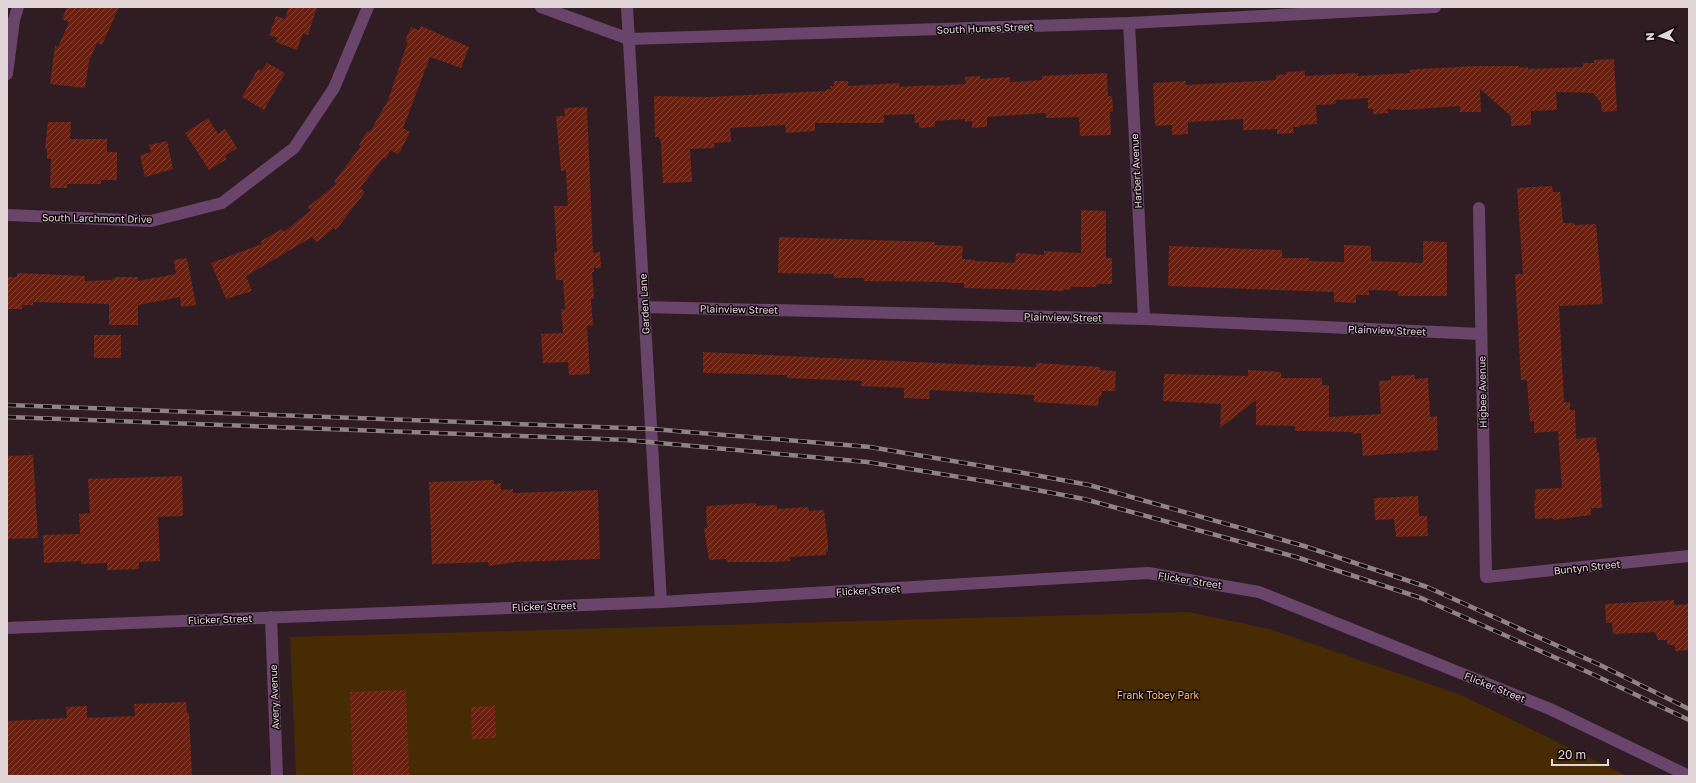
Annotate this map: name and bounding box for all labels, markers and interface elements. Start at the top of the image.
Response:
north arrow [1640,16,1680,56]
street label: South Humes Street [936,20,1034,36]
text: N [1643,32,1656,41]
street label: Harbert Avenue [1128,133,1144,209]
street label: South Larchmont Drive [42,211,152,225]
street label: Garden Lane [636,273,652,335]
street label: Plainview Street [700,302,778,316]
street label: Plainview Street [1024,310,1102,324]
street label: Plainview Street [1348,323,1426,337]
street label: Higbee Avenue [1475,356,1489,428]
street label: Buntyn Street [1553,558,1621,576]
street label: Flicker Street [1157,569,1223,591]
street label: Flicker Street [835,582,901,598]
street label: Flicker Street [512,599,576,613]
street label: Flicker Street [188,612,252,626]
street label: Avery Avenue [267,664,281,730]
street label: Flicker Street [1463,669,1527,705]
park label: Frank Tobey Park [1117,689,1200,701]
scale bar [1552,741,1608,767]
text: 20 m [1558,747,1586,762]

